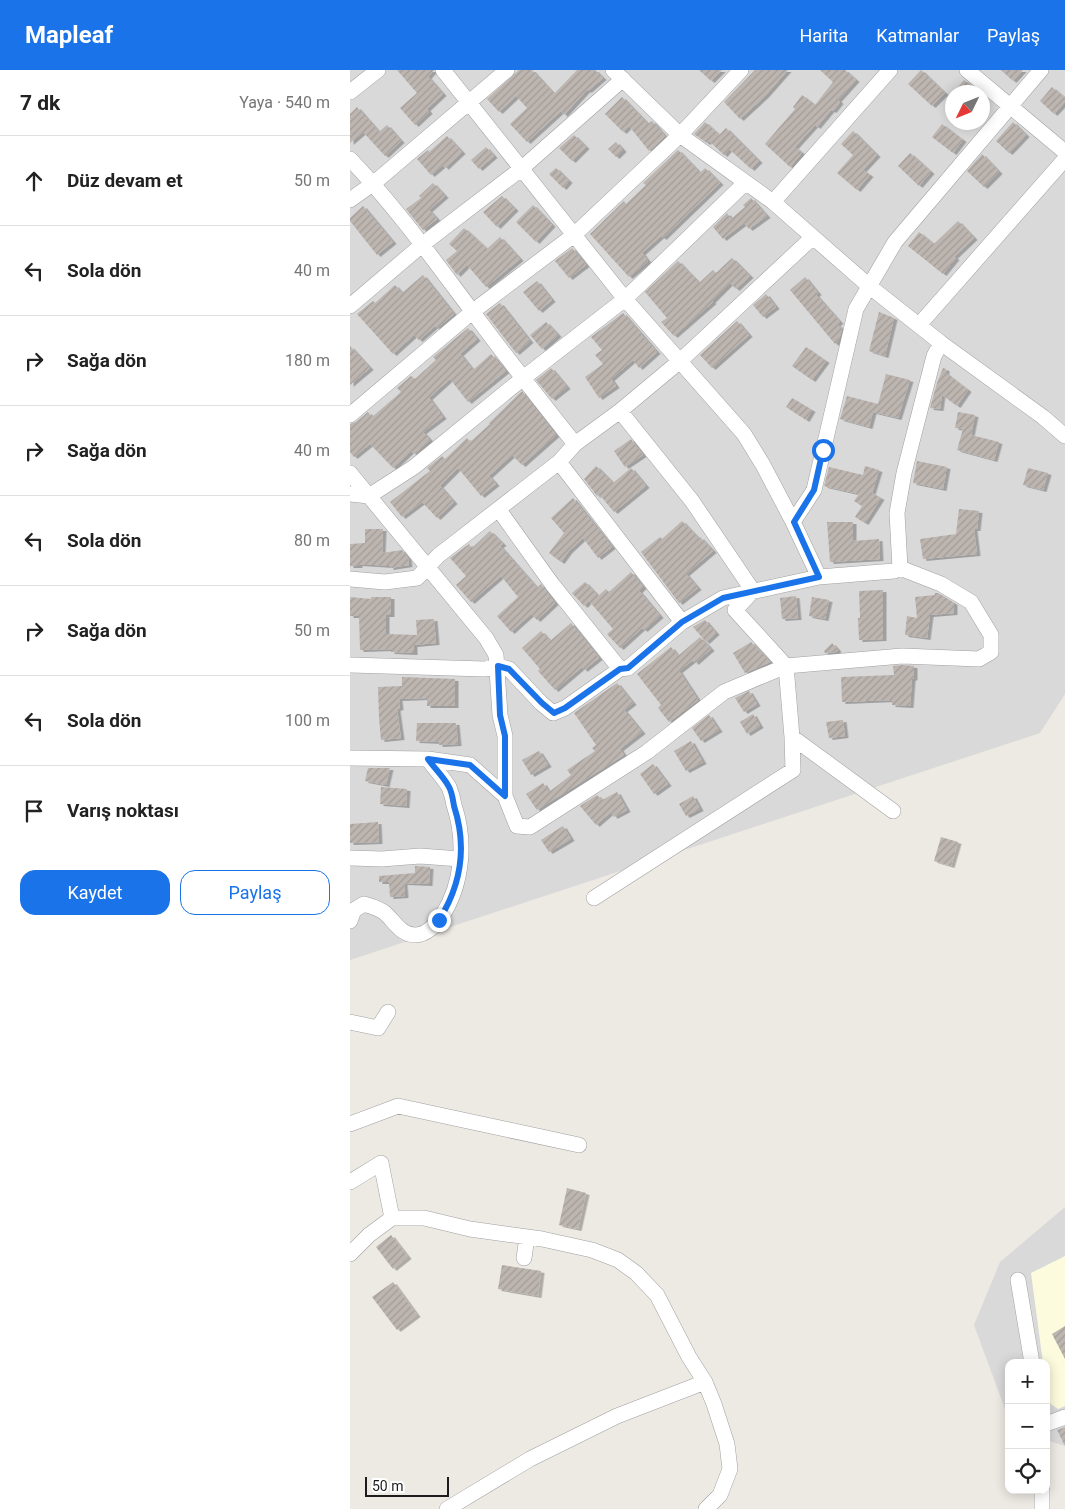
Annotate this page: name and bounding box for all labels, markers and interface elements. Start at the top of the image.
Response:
text: Mapleaf [25,21,113,49]
text: Harita [800,25,848,46]
text: Katmanlar [876,25,959,46]
text: Paylaş [987,25,1040,46]
north arrow [945,85,990,130]
text: 7 dk [20,91,60,115]
text: Yaya · 540 m [239,93,330,112]
icon: ahead [20,167,48,195]
text: Düz devam et [67,169,183,192]
text: 50 m [294,171,330,190]
icon: left [20,257,48,285]
text: Sola dön [67,259,141,282]
text: 40 m [294,261,330,280]
icon: right [20,347,48,375]
text: Sağa dön [67,349,147,372]
text: 180 m [285,351,330,370]
icon: right [20,437,48,465]
text: Sağa dön [67,439,147,462]
route start [812,439,835,462]
text: 40 m [294,441,330,460]
icon: left [20,527,48,555]
text: Sola dön [67,529,141,552]
text: 80 m [294,531,330,550]
icon: right [20,617,48,645]
text: Sağa dön [67,619,147,642]
text: 50 m [294,621,330,640]
icon: left [20,707,48,735]
text: Sola dön [67,709,141,732]
text: 100 m [285,711,330,730]
icon: arrive [20,797,48,825]
text: Varış noktası [67,799,179,822]
button: Kaydet [20,870,170,915]
button: Paylaş [180,870,330,915]
route end [428,909,451,932]
map controls [1005,1359,1050,1494]
button: + [1005,1359,1050,1404]
button: − [1005,1404,1050,1449]
button: locate [1005,1449,1050,1494]
scale bar [365,1474,449,1497]
text: 50 m [372,1478,404,1494]

